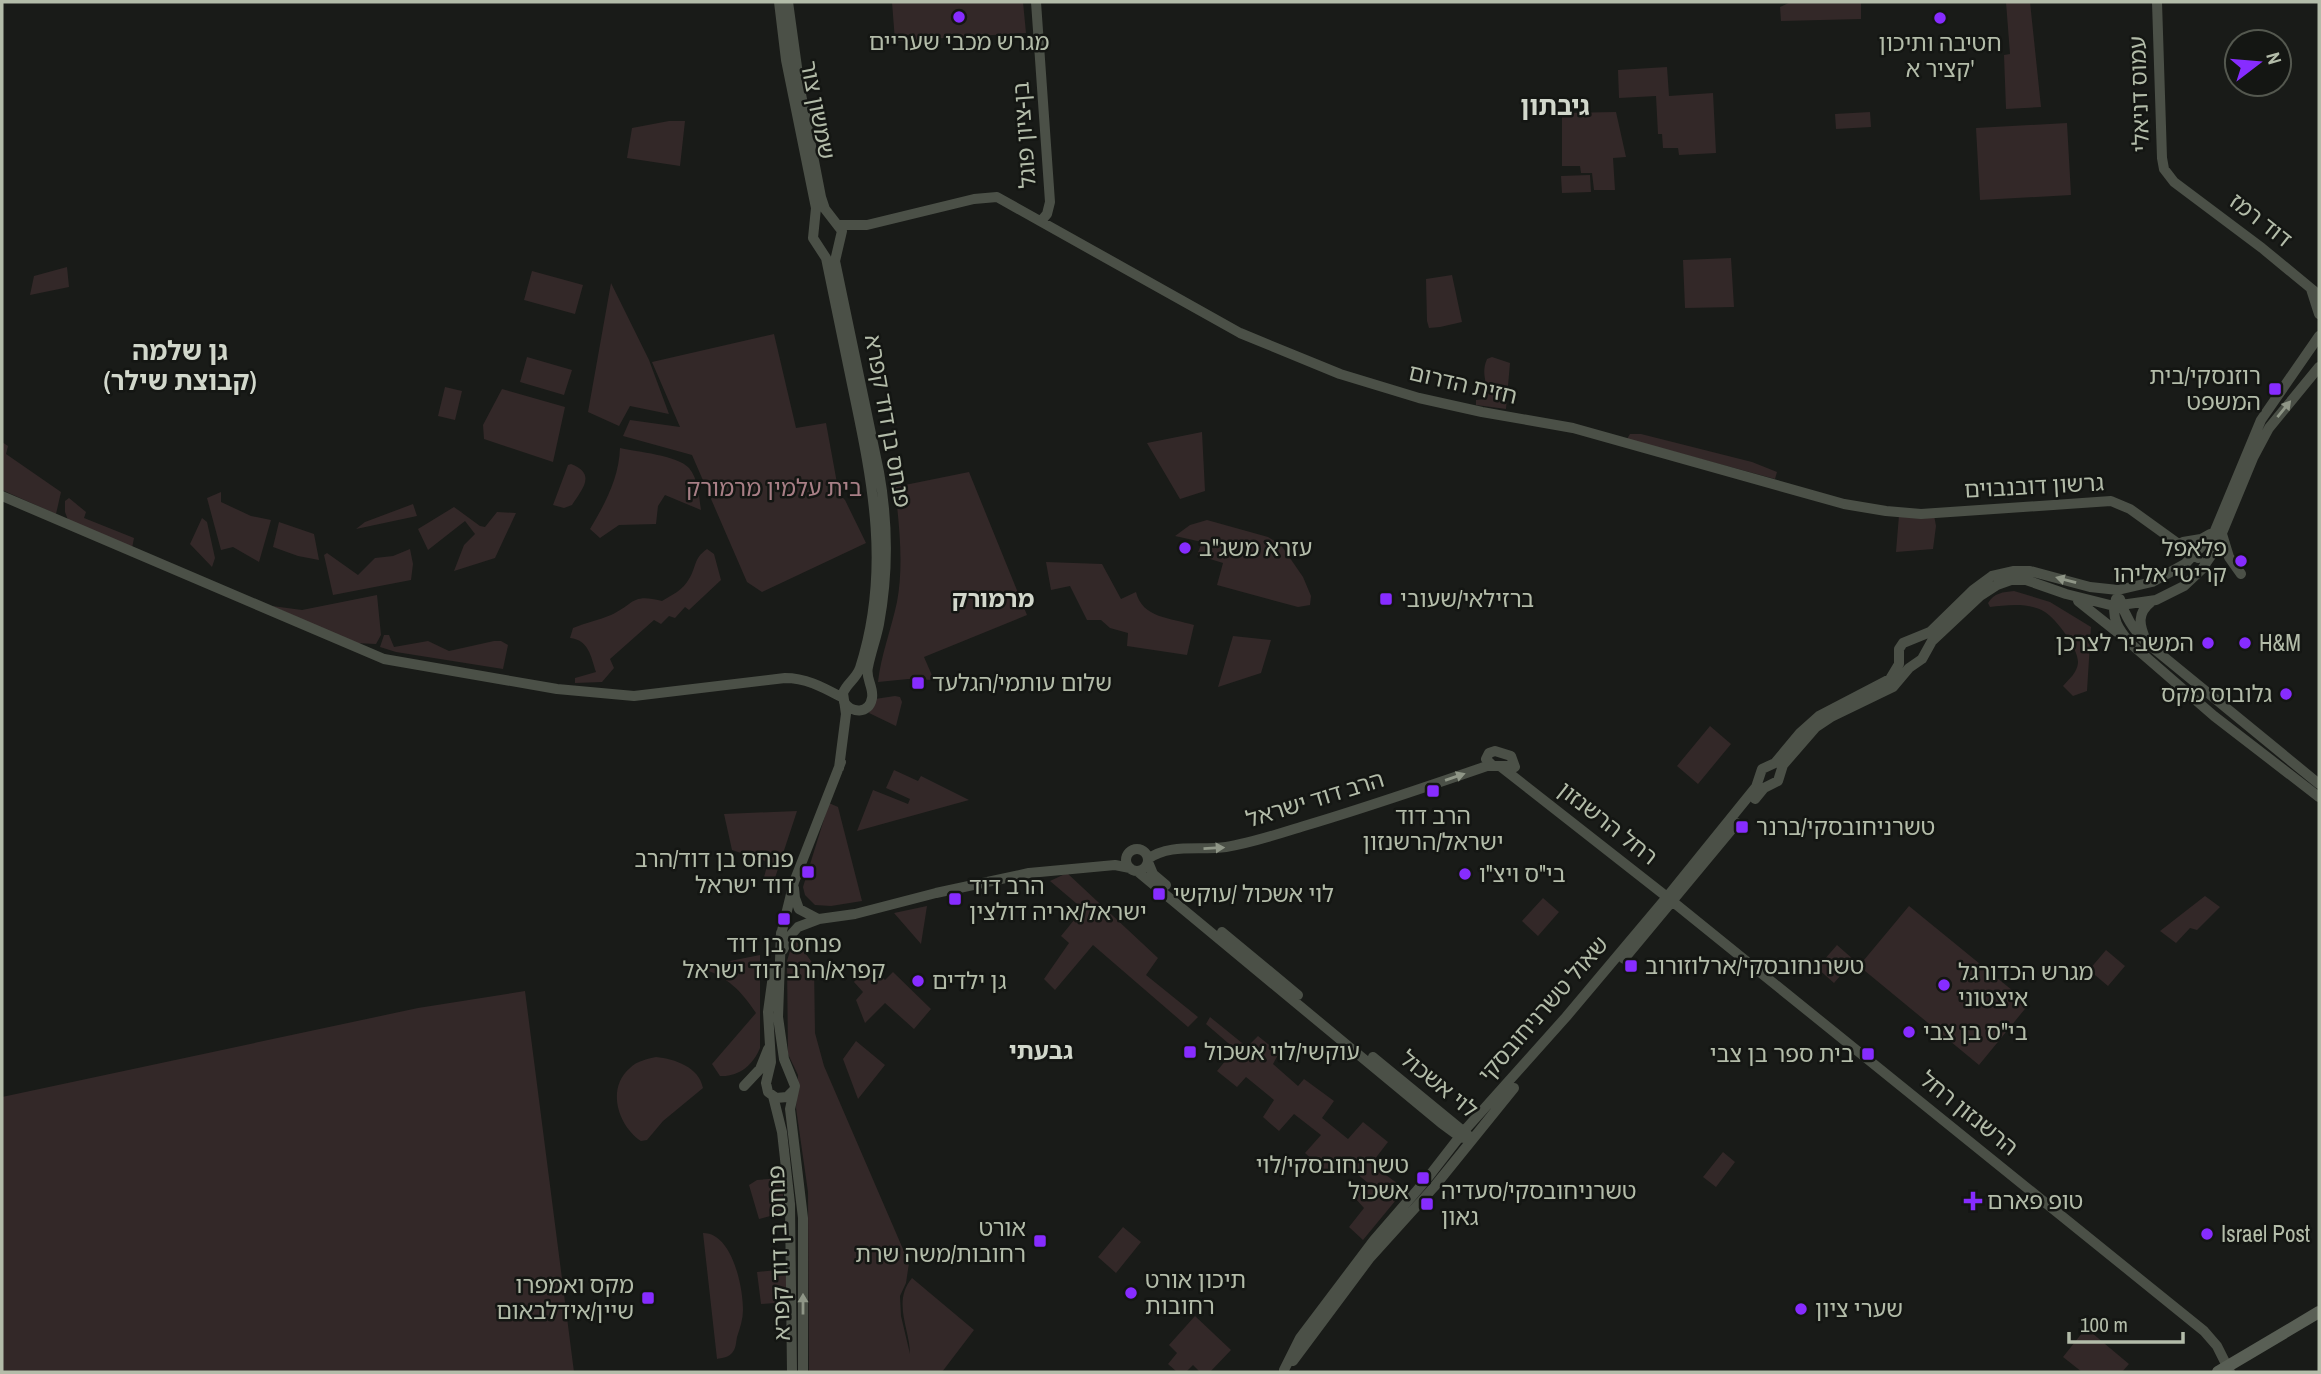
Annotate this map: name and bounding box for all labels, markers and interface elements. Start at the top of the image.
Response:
marker: מגרש מכבי שעריים [951,9,967,25]
marker: חטיבה ותיכון קציר א' [1932,10,1948,26]
place label: מגרש מכבי שעריים [869,26,1049,57]
place label: חטיבה ותיכון קציר א' [1878,27,2002,84]
north arrow [2223,28,2293,98]
street label: עמוס דניאלי [2121,35,2156,153]
text: N [2260,49,2288,67]
street label: שמשון צור [794,58,843,162]
street label: בן-ציון פוגל [1004,81,1043,189]
district label: גיבתון [1520,88,1590,123]
street label: דוד רמז [2224,185,2299,254]
street label: פנחס בן דוד קפרא [858,332,919,510]
district label: גן שלמה (קבוצת שילר) [103,333,257,398]
street label: חזית הדרום [1406,356,1521,411]
place label: רוזנסקי/בית המשפט [2149,360,2261,417]
marker: רוזנסקי/בית המשפט [2267,381,2283,397]
one-way arrow [2276,401,2291,419]
street label: גרשון דובנבוים [1963,466,2105,505]
park label: בית עלמין מרמורק [686,472,862,503]
place label: עזרא משג"ב [1199,532,1312,563]
place label: פלאפל קריטי אליהו [2113,532,2227,589]
marker: עזרא משג"ב [1177,540,1193,556]
marker: פלאפל קריטי אליהו [2233,553,2249,569]
one-way arrow [2055,574,2077,585]
district label: מרמורק [952,582,1034,614]
place label: ברזילאי/שעובי [1400,583,1534,614]
marker: ברזילאי/שעובי [1378,591,1394,607]
place label: המשביר לצרכן [2056,627,2194,658]
place label: H&M [2259,627,2301,658]
marker: המשביר לצרכן [2200,635,2216,651]
marker: H&M [2237,635,2253,651]
place label: שלום עותמי/הגלעד [932,667,1112,698]
marker: שלום עותמי/הגלעד [910,675,926,691]
place label: גלובוס מקס [2161,678,2272,709]
marker: גלובוס מקס [2278,686,2294,702]
street label: הרב דוד ישראל [1242,763,1388,834]
one-way arrow [1445,771,1466,782]
street label: רחל הרשנזון [1552,774,1665,871]
marker: הרב דוד ישראל/הרשנזון [1425,783,1441,799]
place label: הרב דוד ישראל/הרשנזון [1362,800,1504,857]
place label: טשרניחובסקי/ברנר [1756,811,1935,842]
marker: טשרניחובסקי/ברנר [1734,819,1750,835]
one-way arrow [1203,842,1225,853]
place label: פנחס בן דוד/הרב דוד ישראל [634,843,794,900]
place label: בי"ס ויצ"ו [1479,858,1566,889]
marker: פנחס בן דוד/הרב דוד ישראל [800,864,816,880]
marker: בי"ס ויצ"ו [1457,866,1473,882]
place label: הרב דוד ישראל/אריה דולצין [969,870,1147,927]
place label: לוי אשכול /עוקשי [1173,878,1334,909]
marker: לוי אשכול /עוקשי [1151,886,1167,902]
marker: הרב דוד ישראל/אריה דולצין [947,891,963,907]
marker: פנחס בן דוד קפרא/הרב דוד ישראל [776,911,792,927]
place label: פנחס בן דוד קפרא/הרב דוד ישראל [683,928,885,985]
street label: שאול טשרניחובסקי [1471,929,1615,1088]
place label: טשרנחובסקי/ארלוזורוב [1645,950,1864,981]
place label: מגרש הכדורגל איצטוני [1958,956,2094,1013]
marker: טשרנחובסקי/ארלוזורוב [1623,958,1639,974]
place label: גן ילדים [932,965,1007,996]
marker: גן ילדים [910,973,926,989]
marker: מגרש הכדורגל איצטוני [1936,977,1952,993]
place label: בי"ס בן צבי [1923,1016,2028,1047]
marker: בי"ס בן צבי [1901,1024,1917,1040]
district label: גבעתי [1009,1034,1073,1066]
place label: עוקשי/לוי אשכול [1204,1036,1360,1067]
place label: בית ספר בן צבי [1710,1038,1854,1069]
street label: לוי אשכול [1394,1043,1485,1125]
marker: עוקשי/לוי אשכול [1182,1044,1198,1060]
marker: בית ספר בן צבי [1860,1046,1876,1062]
street label: הרשנזון רחל [1913,1063,2025,1162]
place label: טשרנחובסקי/לוי אשכול [1256,1149,1409,1206]
street label: פנחס בן דוד קפרא [760,1165,797,1341]
marker: טשרנחובסקי/לוי אשכול [1415,1170,1431,1186]
place label: טשרניחובסקי/סעדיה גאון [1441,1175,1637,1232]
place label: טופ פארם [1987,1185,2083,1216]
marker: טופ פארם [1965,1193,1981,1209]
marker: טשרניחובסקי/סעדיה גאון [1419,1196,1435,1212]
place label: אורט רחובות/משה שרת [855,1212,1026,1269]
place label: Israel Post [2221,1218,2310,1249]
marker: Israel Post [2199,1226,2215,1242]
marker: אורט רחובות/משה שרת [1032,1233,1048,1249]
place label: תיכון אורט רחובות [1145,1264,1246,1321]
place label: מקס ואמפרו שיין/אידלבאום [496,1269,634,1326]
marker: תיכון אורט רחובות [1123,1285,1139,1301]
marker: מקס ואמפרו שיין/אידלבאום [640,1290,656,1306]
one-way arrow [797,1293,809,1315]
place label: שערי ציון [1815,1293,1903,1324]
scale bar [2069,1300,2183,1344]
marker: שערי ציון [1793,1301,1809,1317]
text: 100 m [2080,1310,2128,1339]

